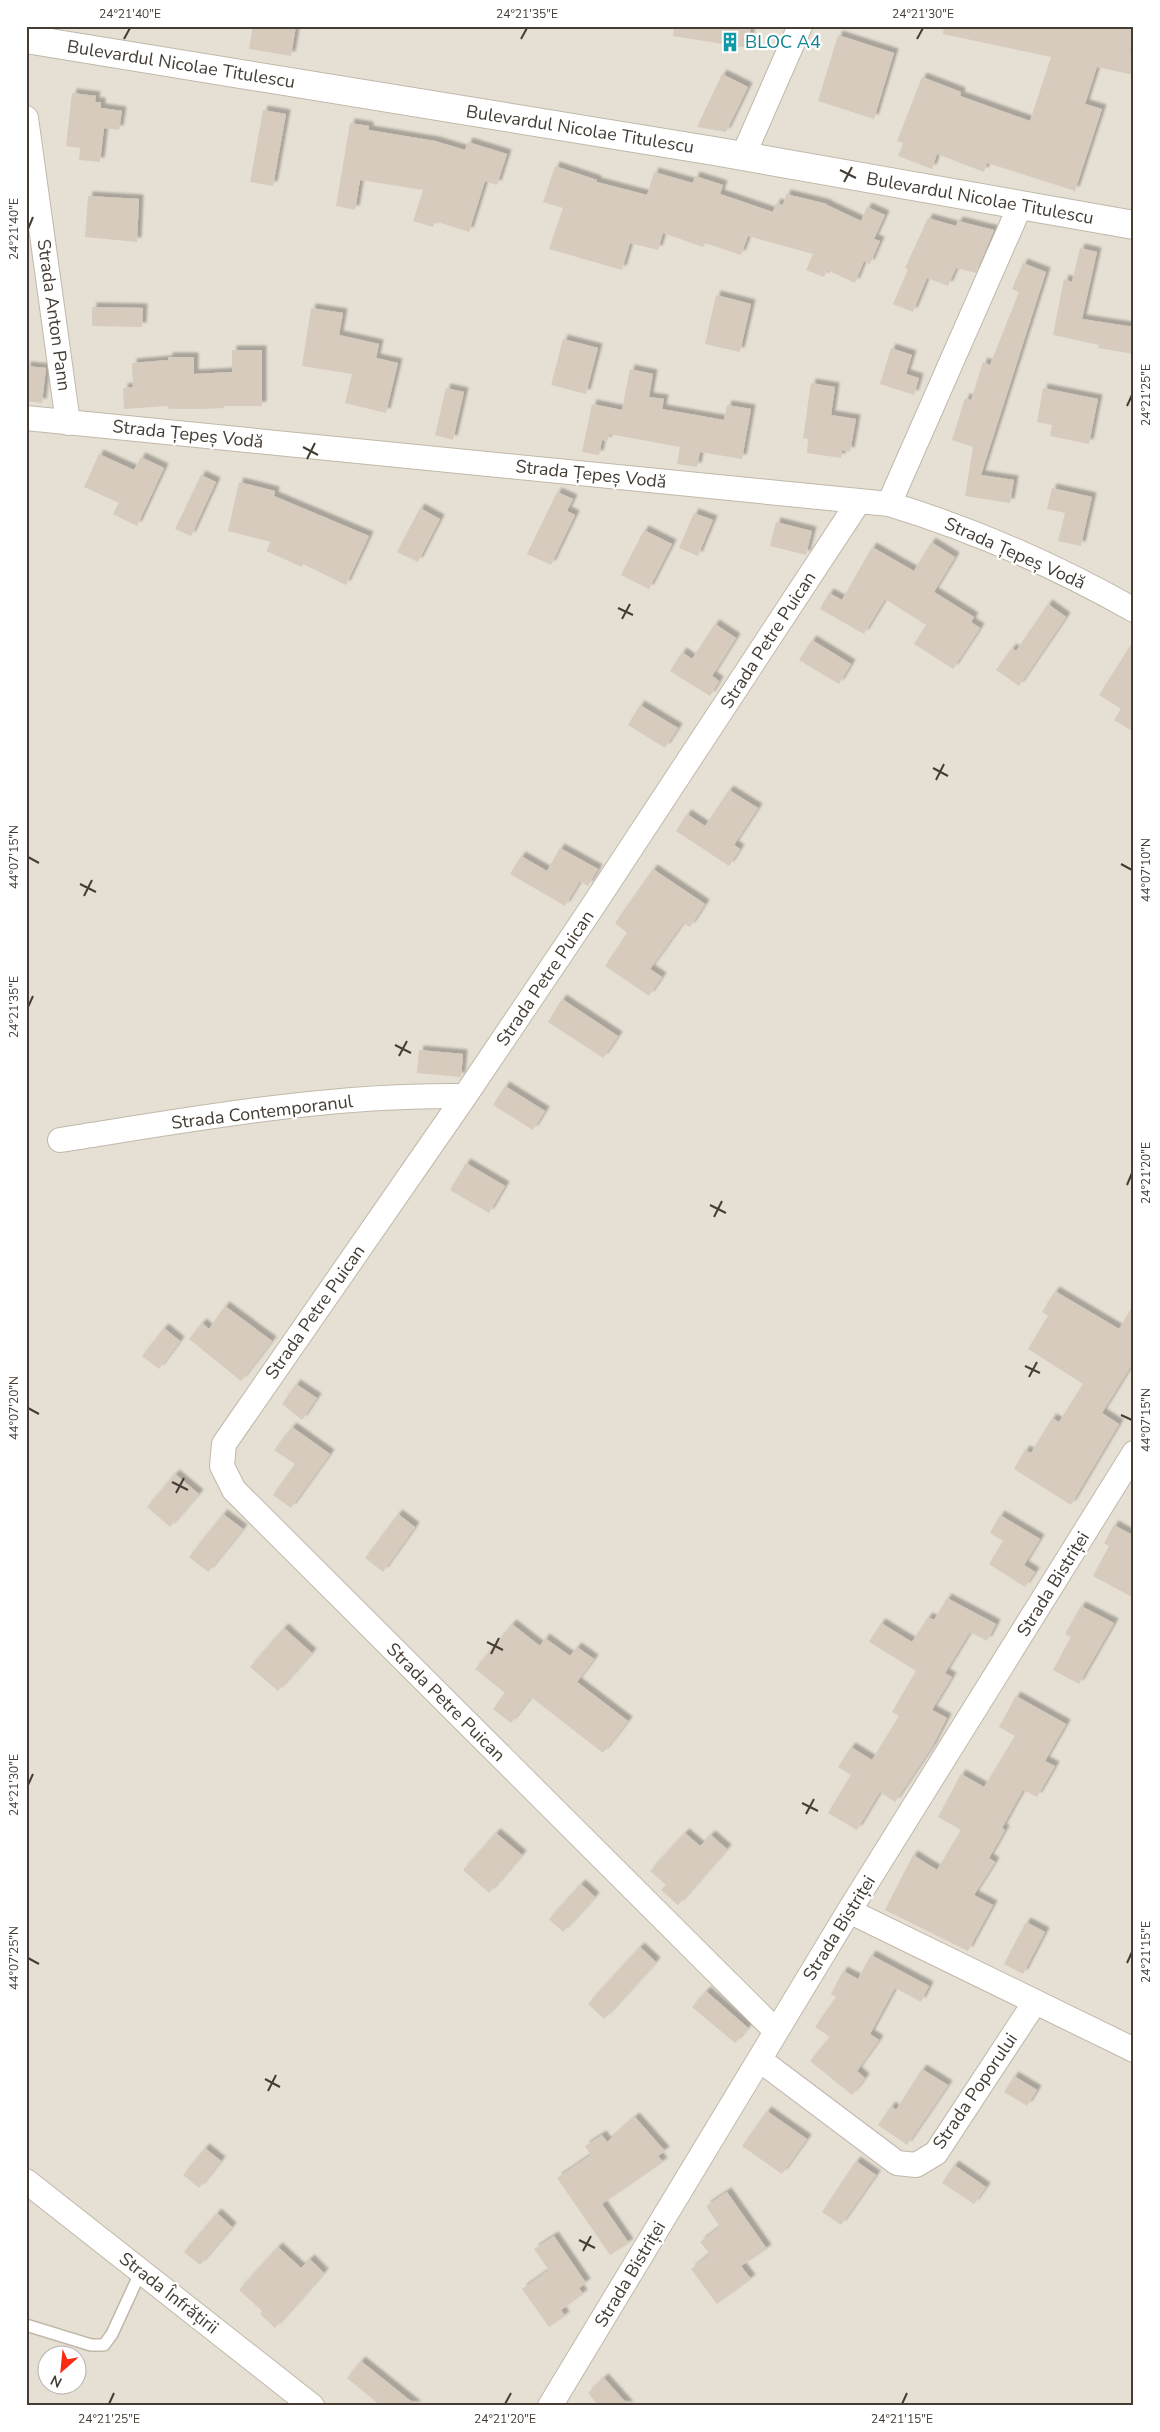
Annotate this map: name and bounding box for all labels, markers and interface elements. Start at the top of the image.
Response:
text: 24°21'40"E [99,6,161,22]
text: 24°21'35"E [496,6,558,22]
text: 24°21'30"E [892,6,954,22]
place label: BLOC A4 [745,30,821,54]
building icon: BLOC A4 [719,31,741,53]
street label: Bulevardul Nicolae Titulescu [65,34,297,94]
street label: Bulevardul Nicolae Titulescu [464,99,696,159]
street label: Bulevardul Nicolae Titulescu [864,166,1096,230]
text: 24°21'40"E [6,198,22,260]
street label: Strada Anton Pann [31,237,77,393]
text: 24°21'25"E [1138,364,1154,426]
street label: Strada Țepeș Vodă [111,414,265,454]
street label: Strada Țepeș Vodă [514,454,668,494]
street label: Strada Țepeș Vodă [941,511,1089,595]
street label: Strada Petre Puican [715,567,821,713]
text: 44°07'15"N [6,825,22,889]
text: 44°07'10"N [1138,838,1154,902]
street label: Strada Petre Puican [491,905,599,1051]
text: 24°21'35"E [6,976,22,1038]
street label: Strada Contemporanul [170,1089,355,1135]
text: 24°21'20"E [1138,1142,1154,1204]
street label: Strada Petre Puican [260,1240,370,1384]
text: 44°07'20"N [6,1376,22,1440]
text: 44°07'15"N [1138,1388,1154,1452]
street label: Strada Bistriței [1011,1527,1095,1641]
street label: Strada Petre Puican [381,1637,511,1767]
text: 24°21'30"E [6,1754,22,1816]
street label: Strada Bistriței [797,1871,881,1985]
text: 24°21'15"E [1138,1921,1154,1983]
text: 44°07'25"N [6,1926,22,1990]
street label: Strada Poporului [927,2028,1023,2154]
street label: Strada Bistriței [589,2217,671,2331]
street label: Strada Înfrățirii [114,2247,224,2339]
north arrow [38,2344,88,2394]
text: N [47,2370,65,2392]
text: 24°21'25"E [78,2411,140,2427]
text: 24°21'20"E [474,2411,536,2427]
text: 24°21'15"E [871,2411,933,2427]

